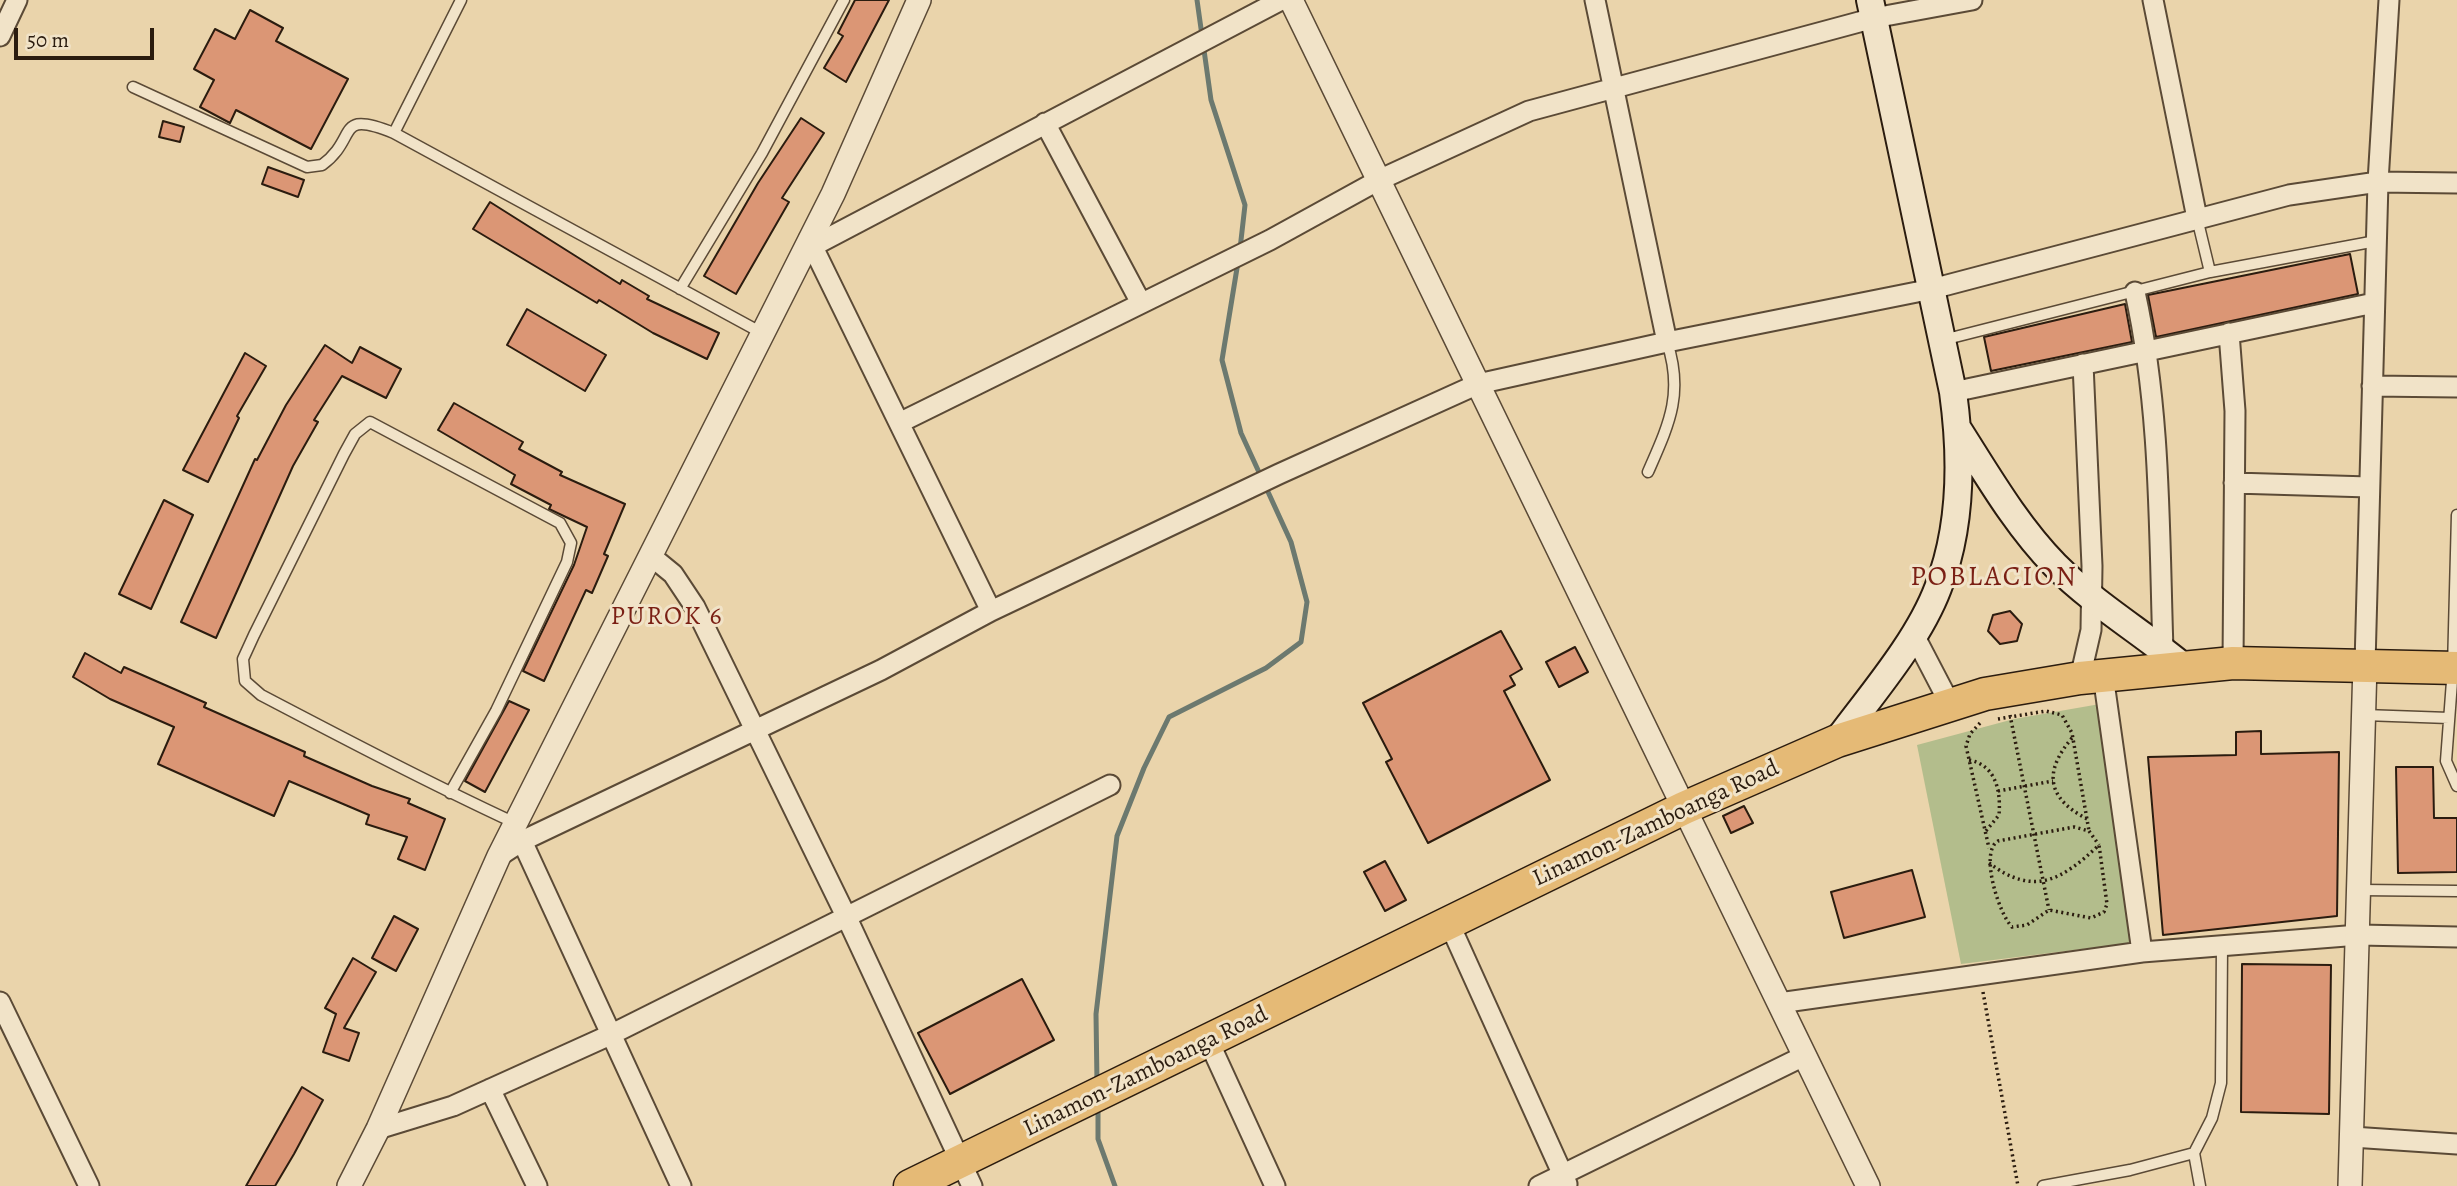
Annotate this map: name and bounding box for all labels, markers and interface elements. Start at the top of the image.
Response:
scale bar [18,14,158,58]
text: 50 m [27,26,69,54]
district label: POBLACION [1911,561,2077,595]
district label: PUROK 6 [611,602,723,634]
street label: Linamon-Zamboanga Road [1528,754,1784,894]
street label: Linamon-Zamboanga Road [1019,1000,1273,1144]

